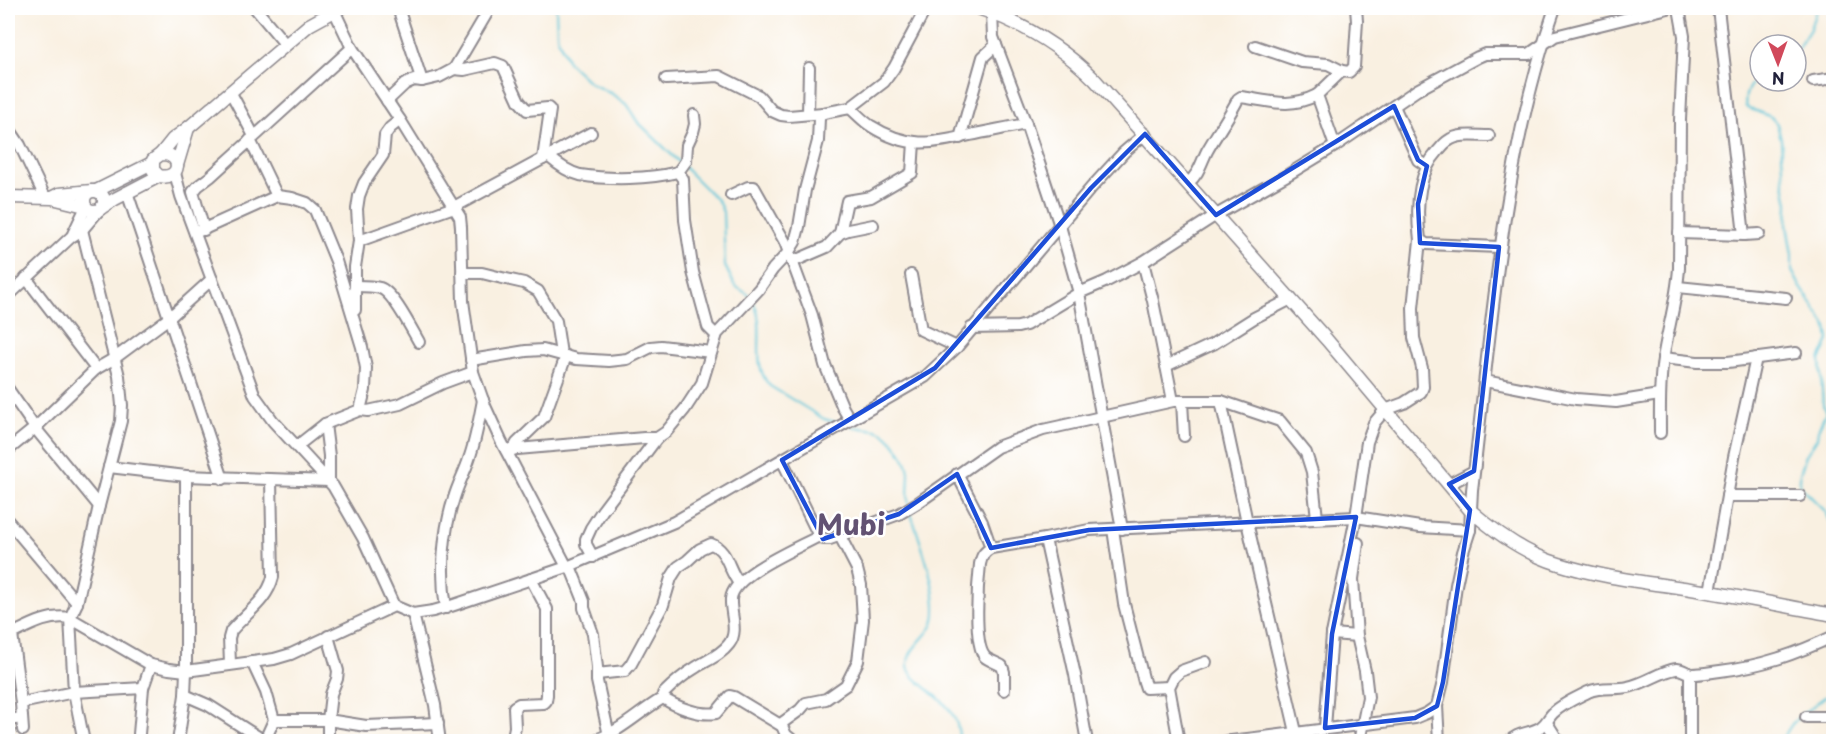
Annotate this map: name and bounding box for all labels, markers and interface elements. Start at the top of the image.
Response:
north arrow [1748,33,1808,93]
text: N [1772,67,1785,91]
district label: Mubi [817,502,885,545]

